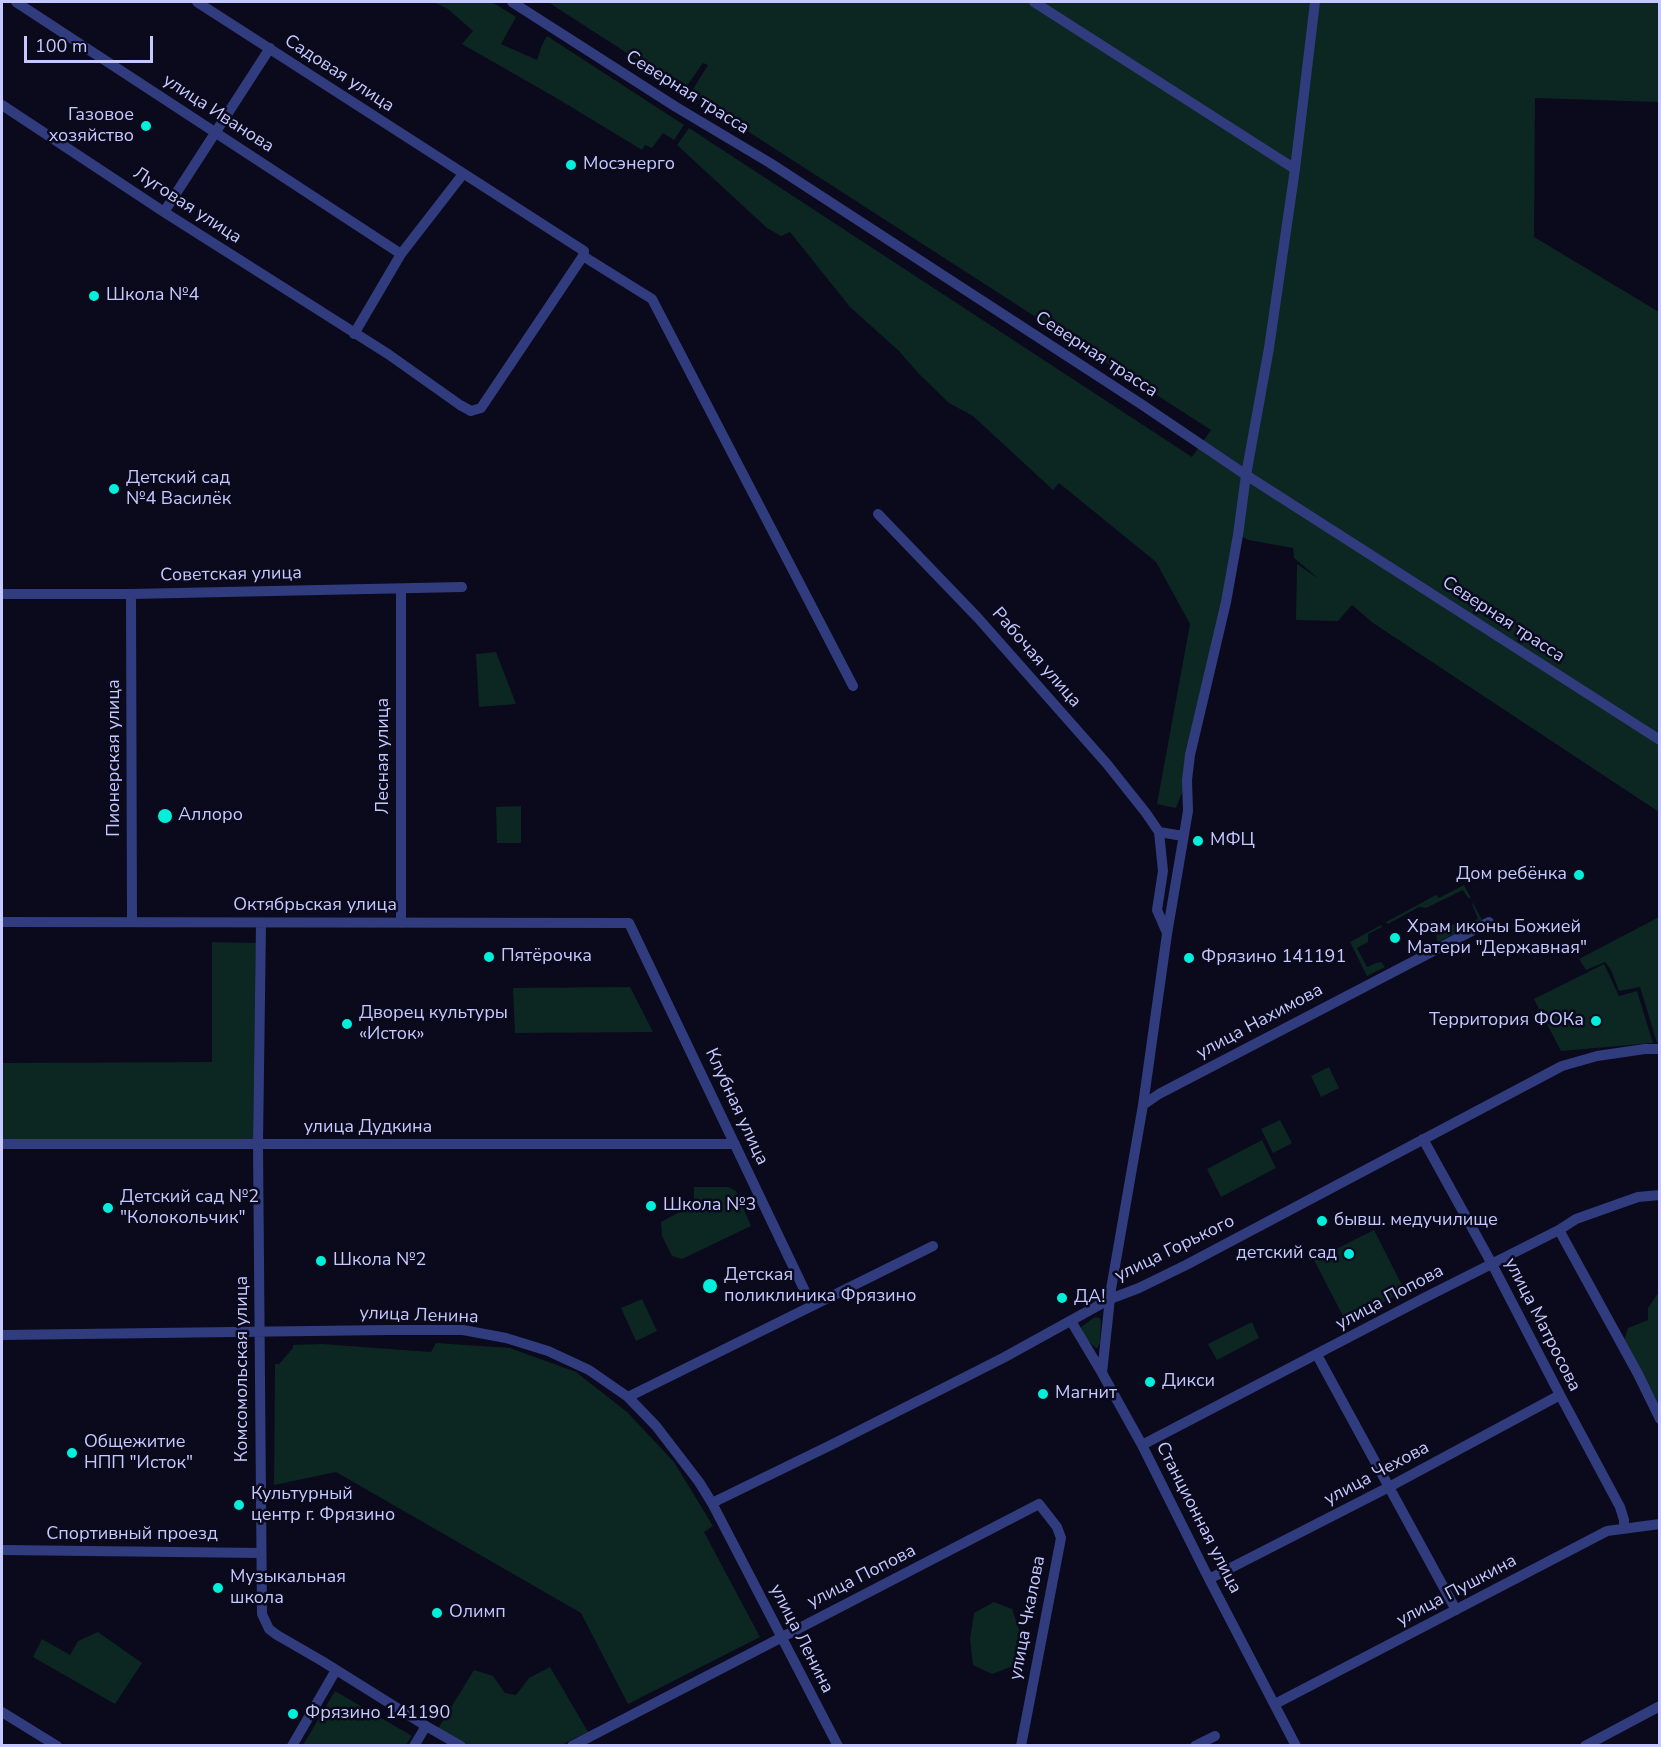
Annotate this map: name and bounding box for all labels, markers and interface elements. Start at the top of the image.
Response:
scale bar [27,24,156,62]
street label: Садовая улица [280,30,398,118]
text: 100 m [35,34,87,58]
street label: Северная трасса [621,46,753,140]
street label: улица Иванова [158,70,278,158]
place label: Газовое хозяйство [49,105,134,148]
marker: Газовое хозяйство [139,119,153,133]
place label: Мосэнерго [583,154,675,176]
marker: Мосэнерго [564,158,578,172]
street label: Луговая улица [129,163,245,249]
place label: Школа №4 [106,285,199,307]
marker: Школа №4 [87,289,101,303]
street label: Северная трасса [1031,307,1161,403]
place label: Детский сад №4 Василёк [126,468,231,510]
marker: Детский сад №4 Василёк [107,482,121,496]
street label: Советская улица [160,563,302,587]
street label: Северная трасса [1438,572,1568,668]
street label: Рабочая улица [987,604,1085,712]
street label: Пионерская улица [104,679,126,837]
street label: Лесная улица [373,698,395,814]
place label: Аллоро [178,805,243,827]
marker: Аллоро [156,807,174,825]
place label: МФЦ [1210,830,1255,852]
marker: МФЦ [1191,834,1205,848]
place label: Дом ребёнка [1456,864,1567,886]
marker: Дом ребёнка [1572,868,1586,882]
street label: Октябрьская улица [233,895,397,917]
place label: Храм иконы Божией Матери "Державная" [1407,917,1587,960]
marker: Храм иконы Божией Матери "Державная" [1388,931,1402,945]
place label: Пятёрочка [501,946,592,968]
place label: Фрязино 141191 [1201,947,1346,969]
marker: Пятёрочка [482,950,496,964]
marker: Фрязино 141191 [1182,951,1196,965]
street label: улица Нахимова [1193,980,1327,1064]
place label: Дворец культуры «Исток» [359,1003,508,1046]
place label: Территория ФОКа [1429,1010,1584,1032]
marker: Территория ФОКа [1589,1014,1603,1028]
marker: Дворец культуры «Исток» [340,1017,354,1031]
street label: Клубная улица [700,1045,772,1169]
street label: улица Дудкина [304,1117,432,1139]
place label: Детский сад №2 "Колокольчик" [120,1187,259,1230]
place label: Школа №3 [663,1195,756,1217]
marker: Школа №3 [644,1199,658,1213]
marker: Детский сад №2 "Колокольчик" [101,1201,115,1215]
place label: бывш. медучилище [1334,1210,1498,1232]
street label: улица Горького [1112,1211,1238,1287]
marker: бывш. медучилище [1315,1214,1329,1228]
place label: детский сад [1236,1243,1337,1265]
marker: детский сад [1342,1247,1356,1261]
place label: Школа №2 [333,1250,426,1272]
marker: Школа №2 [314,1254,328,1268]
street label: улица Матросова [1499,1255,1585,1395]
street label: улица Попова [1332,1261,1448,1335]
place label: Детская поликлиника Фрязино [724,1265,916,1308]
street label: Комсомольская улица [232,1276,254,1462]
marker: Детская поликлиника Фрязино [701,1277,719,1295]
place label: ДА! [1074,1287,1105,1309]
marker: ДА! [1055,1291,1069,1305]
street label: улица Ленина [359,1303,479,1329]
place label: Дикси [1162,1371,1215,1393]
marker: Дикси [1143,1375,1157,1389]
place label: Магнит [1055,1383,1117,1405]
marker: Магнит [1036,1387,1050,1401]
place label: Общежитие НПП "Исток" [84,1432,193,1474]
street label: улица Чехова [1321,1437,1433,1511]
street label: Станционная улица [1150,1439,1246,1597]
marker: Общежитие НПП "Исток" [65,1446,79,1460]
place label: Культурный центр г. Фрязино [251,1484,395,1526]
marker: Культурный центр г. Фрязино [232,1498,246,1512]
street label: Спортивный проезд [46,1524,218,1546]
street label: улица Попова [804,1540,920,1614]
street label: улица Пушкина [1393,1550,1521,1632]
street label: улица Чкалова [1005,1554,1051,1682]
place label: Музыкальная школа [230,1567,346,1610]
marker: Музыкальная школа [211,1581,225,1595]
street label: улица Ленина [764,1581,838,1697]
place label: Олимп [449,1602,506,1624]
marker: Олимп [430,1606,444,1620]
place label: Фрязино 141190 [305,1703,450,1725]
marker: Фрязино 141190 [286,1707,300,1721]

